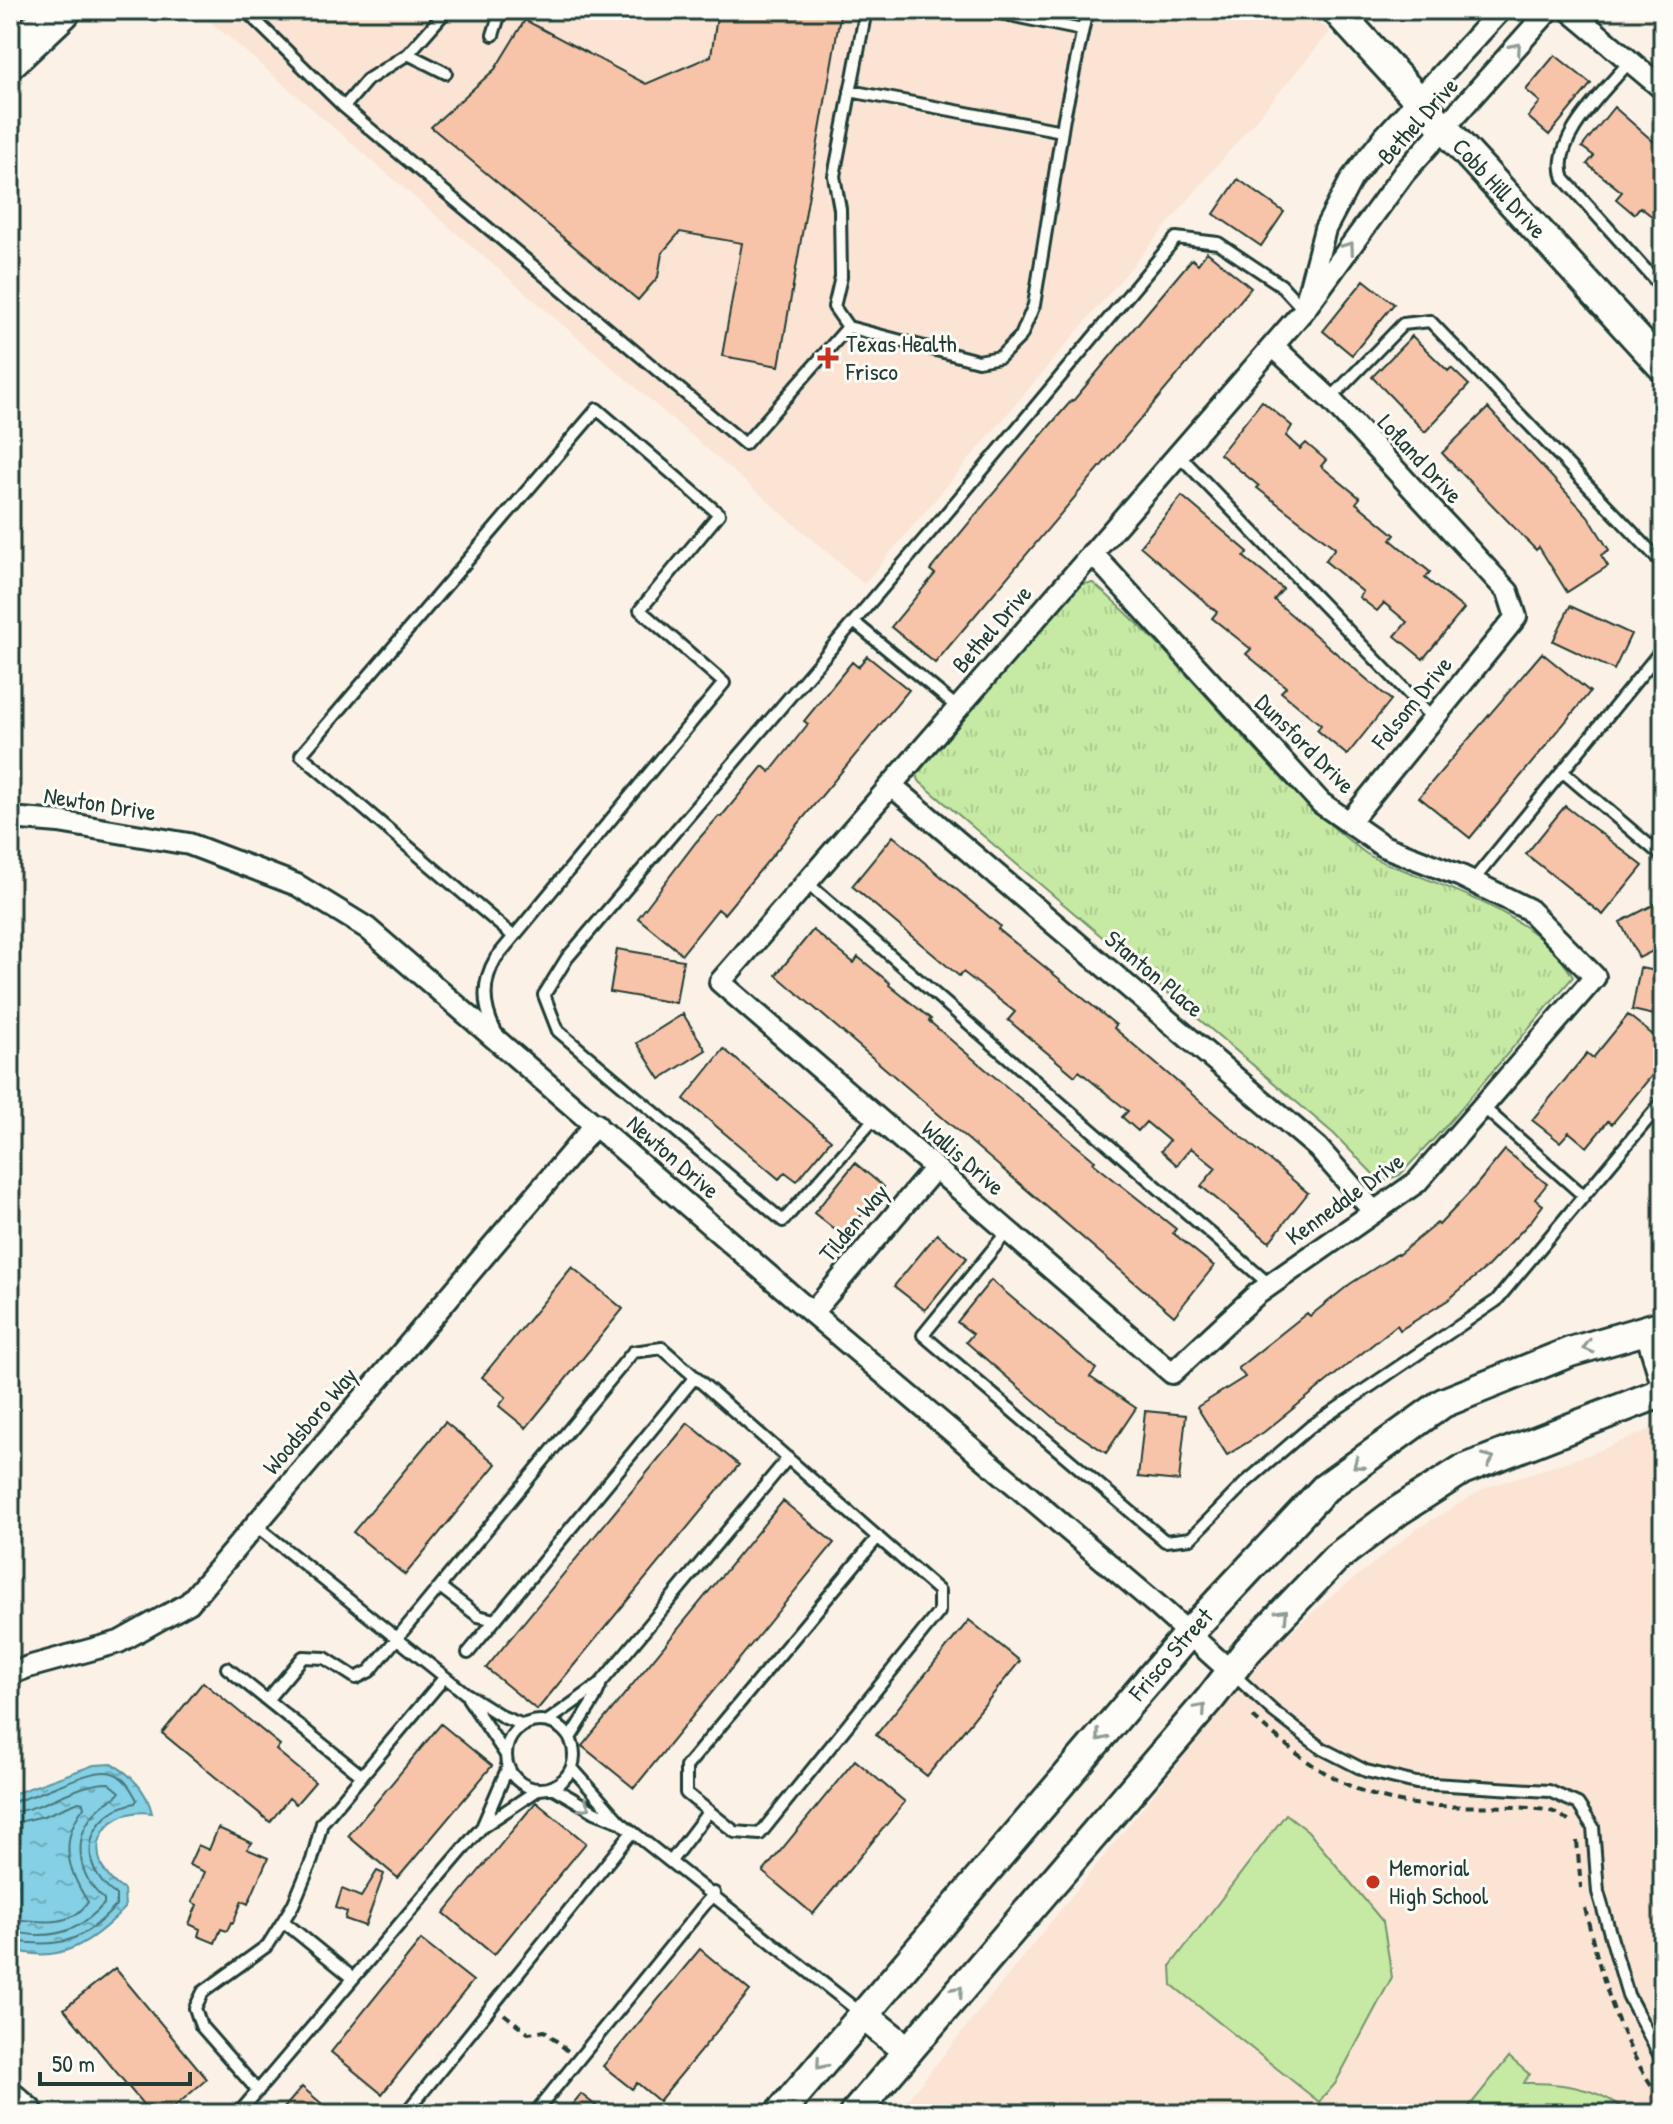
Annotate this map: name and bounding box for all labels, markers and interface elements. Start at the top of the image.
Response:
one-way arrow [1507,42,1521,57]
street label: Bethel Drive [1370,70,1465,171]
street label: Cobb Hill Drive [1446,131,1555,245]
one-way arrow [1339,241,1354,255]
place label: Texas Health Frisco [845,327,957,387]
marker: Texas Health Frisco [817,347,839,369]
street label: Lofland Drive [1371,407,1471,510]
street label: Bethel Drive [944,577,1039,679]
street label: Folsom Drive [1363,649,1459,756]
street label: Dunsford Drive [1249,686,1363,800]
street label: Newton Drive [42,778,159,828]
street label: Stanton Place [1098,922,1211,1024]
street label: Newton Drive [621,1107,727,1206]
street label: Wallis Drive [915,1112,1012,1202]
street label: Kennedale Drive [1279,1144,1410,1252]
street label: Tilden Way [811,1177,895,1268]
one-way arrow [1582,1338,1596,1355]
street label: Woodsboro Way [255,1360,364,1481]
one-way arrow [1481,1452,1495,1469]
one-way arrow [1353,1454,1367,1469]
street label: Frisco Street [1120,1600,1220,1708]
one-way arrow [1273,1609,1288,1623]
one-way arrow [1191,1704,1206,1718]
one-way arrow [1097,1726,1111,1741]
one-way arrow [577,1796,591,1812]
place label: Memorial High School [1389,1851,1489,1911]
marker: Memorial High School [1364,1873,1382,1891]
one-way arrow [948,1986,963,2001]
scale bar [40,2036,190,2086]
text: 50 m [52,2047,95,2079]
one-way arrow [816,2055,831,2070]

